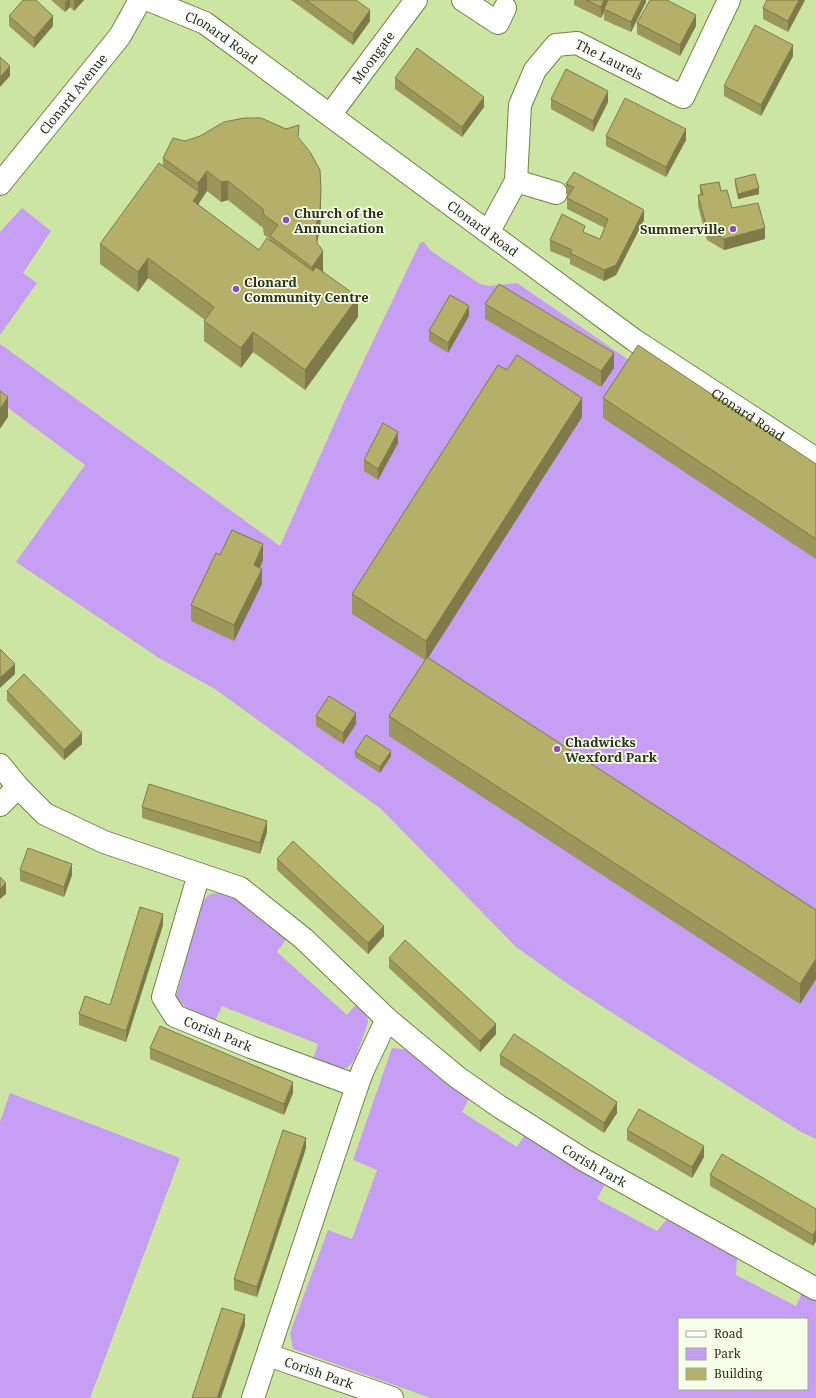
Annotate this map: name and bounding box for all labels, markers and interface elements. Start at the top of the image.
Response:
street label: Clonard Road [183,7,261,68]
street label: Moongate [347,27,399,87]
street label: The Laurels [573,35,646,84]
street label: Clonard Avenue [35,50,111,138]
street label: Clonard Road [444,196,522,261]
place label: Church of the Annunciation [294,204,385,237]
marker: Church of the Annunciation [281,215,291,225]
place label: Summerville [640,220,725,238]
marker: Summerville [728,224,738,234]
place label: Clonard Community Centre [244,273,369,306]
marker: Clonard Community Centre [231,284,241,294]
street label: Clonard Road [708,384,788,445]
place label: Chadwicks Wexford Park [565,733,658,766]
marker: Chadwicks Wexford Park [552,744,562,754]
street label: Corish Park [181,1012,255,1056]
street label: Corish Park [559,1139,631,1191]
legend [678,1318,808,1390]
text: Road [714,1325,744,1342]
text: Park [714,1345,742,1362]
street label: Corish Park [282,1352,356,1393]
text: Building [714,1365,763,1382]

